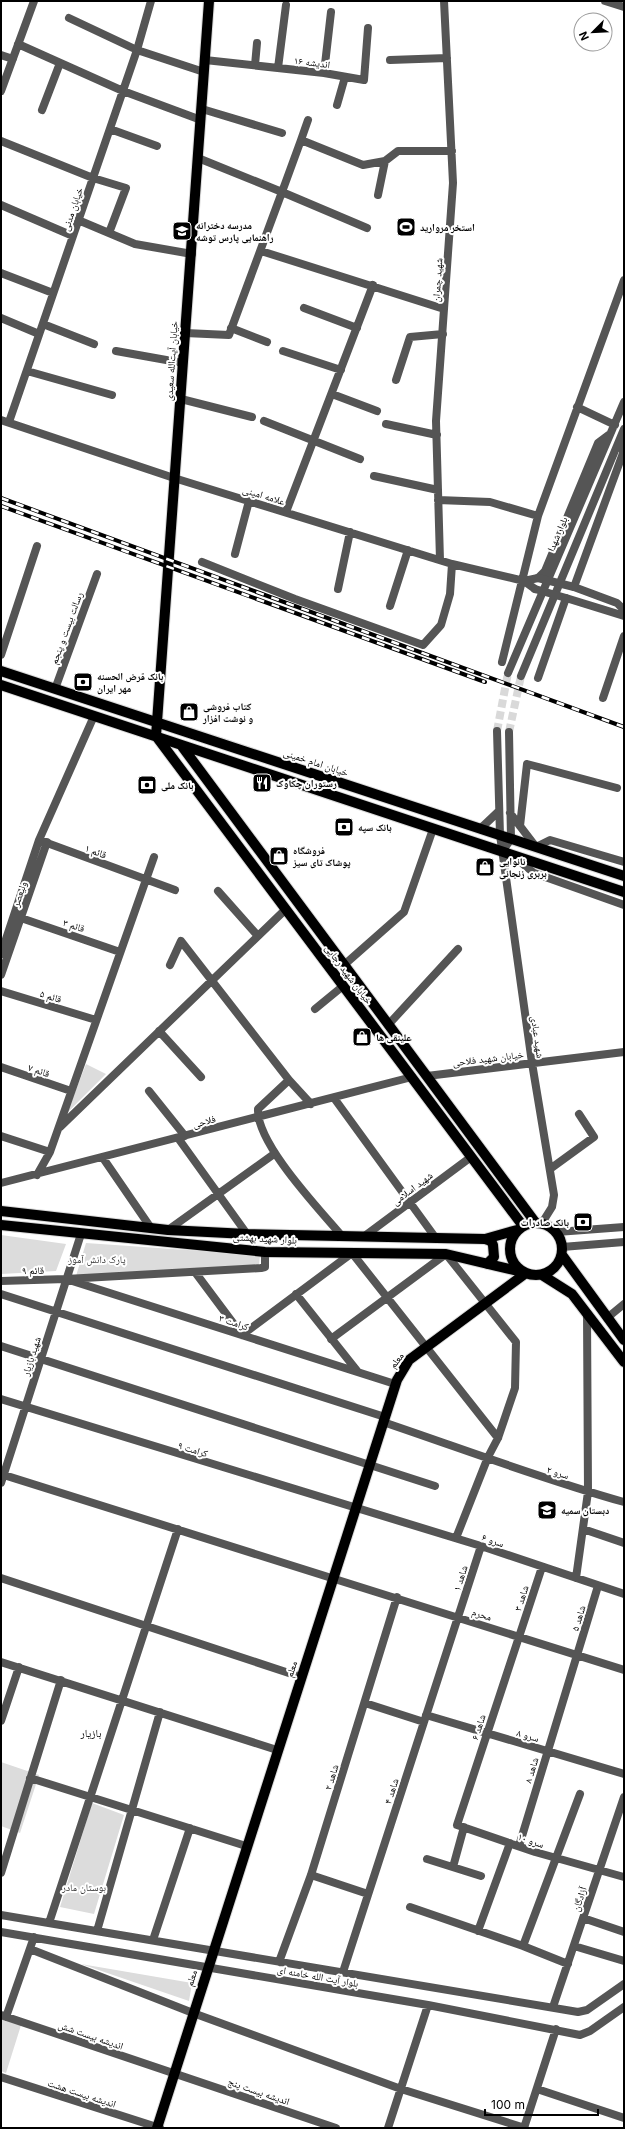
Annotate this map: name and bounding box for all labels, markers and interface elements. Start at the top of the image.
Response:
north arrow [573,12,613,52]
text: N [576,29,592,43]
street label: اندیشه ۱۶ [293,54,331,70]
street label: خیابان مدنی [59,185,86,233]
sports icon: استخر مروارید [395,216,417,238]
place label: مدرسه دخترانه راهنمایی پارس توشه [196,219,274,244]
school or university icon: مدرسه دخترانه راهنمایی پارس توشه [171,220,193,242]
place label: استخر مروارید [420,221,475,234]
street label: شهید چمران [429,257,446,303]
street label: خیابان آیت‌الله سعیدی [162,320,181,401]
street label: علامه امینی [241,483,286,508]
street label: بلوار شهدا [544,515,570,553]
street label: رسالت بیست و پنجم [47,590,87,666]
place label: بانک قرض الحسنه مهر ایران [97,670,164,695]
bank icon: بانک قرض الحسنه مهر ایران [72,671,94,693]
place label: کتاب فروشی و نوشت افزار [202,700,253,725]
shop icon: کتاب فروشی و نوشت افزار [178,701,200,723]
street label: خیابان امام خمینی [281,746,351,780]
restaurant icon: رستوران چکاوک [251,772,273,794]
bank icon: بانک ملی [136,774,158,796]
place label: رستوران چکاوک [276,777,337,790]
place label: بانک ملی [161,779,194,792]
bank icon: بانک سپه [333,816,355,838]
place label: بانک سپه [358,821,392,834]
street label: قائم ۱ [83,841,108,862]
place label: فروشگاه پوشاک تای سیز [292,844,351,869]
shop icon: فروشگاه پوشاک تای سیز [268,845,290,867]
place label: نانوایی بربری زنجانی [499,855,547,880]
shop icon: نانوایی بربری زنجانی [474,856,496,878]
street label: ولیعصر [9,879,29,909]
street label: قائم ۳ [61,916,86,936]
street label: خیابان شهید رجایی [322,942,376,1007]
street label: قائم ۵ [38,987,63,1007]
street label: شهید عبادی [528,1015,547,1059]
shop icon: علینقی ها [351,1026,373,1048]
place label: علینقی ها [376,1031,412,1044]
street label: خیابان شهید فلاحی [452,1048,525,1069]
street label: قائم ۷ [26,1061,51,1081]
street label: فلاحی [191,1112,217,1131]
street label: شهید اسلامی [389,1169,436,1208]
bank icon: بانک صادرات [572,1211,594,1233]
place label: بانک صادرات [521,1216,569,1229]
street label: بلوار شهید بهشتی [233,1230,298,1247]
park label: پارک دانش آموز [67,1253,126,1266]
street label: قائم ۹ [22,1264,44,1278]
street label: کرامت ۳ [218,1312,250,1332]
street label: شهید بازیار [19,1334,43,1378]
street label: معلم [386,1349,408,1371]
street label: کرامت ۹ [177,1439,209,1459]
street label: سرو ۲ [545,1463,571,1481]
school or university icon: دبستان سمیه [536,1499,558,1521]
place label: دبستان سمیه [561,1504,609,1517]
street label: سرو ۶ [480,1531,506,1549]
street label: شاهد ۱ [450,1563,470,1592]
street label: شاهد ۳ [511,1583,531,1612]
street label: شاهد ۵ [568,1603,588,1632]
street label: محرم [470,1605,494,1625]
street label: معلم [283,1659,301,1679]
street label: شاهد ۶ [468,1712,488,1741]
district label: بازیار [80,1726,101,1740]
street label: سرو ۸ [515,1726,541,1744]
street label: شاهد ۸ [521,1755,541,1784]
street label: شاهد ۲ [321,1762,341,1791]
street label: شاهد ۴ [381,1776,401,1805]
street label: سرو ۱۰ [516,1830,546,1850]
park label: بوستان مادر [61,1881,106,1894]
street label: آزادگان [569,1885,590,1913]
street label: بلوار آیت الله خامنه ای [276,1963,360,1990]
street label: معلم [183,1968,201,1988]
street label: اندیشه بیست شش [57,2018,125,2053]
street label: اندیشه بیست پنج [226,2075,291,2108]
street label: اندیشه بیست هشت [46,2076,118,2110]
scale bar [485,2091,598,2117]
text: 100 m [491,2097,525,2112]

